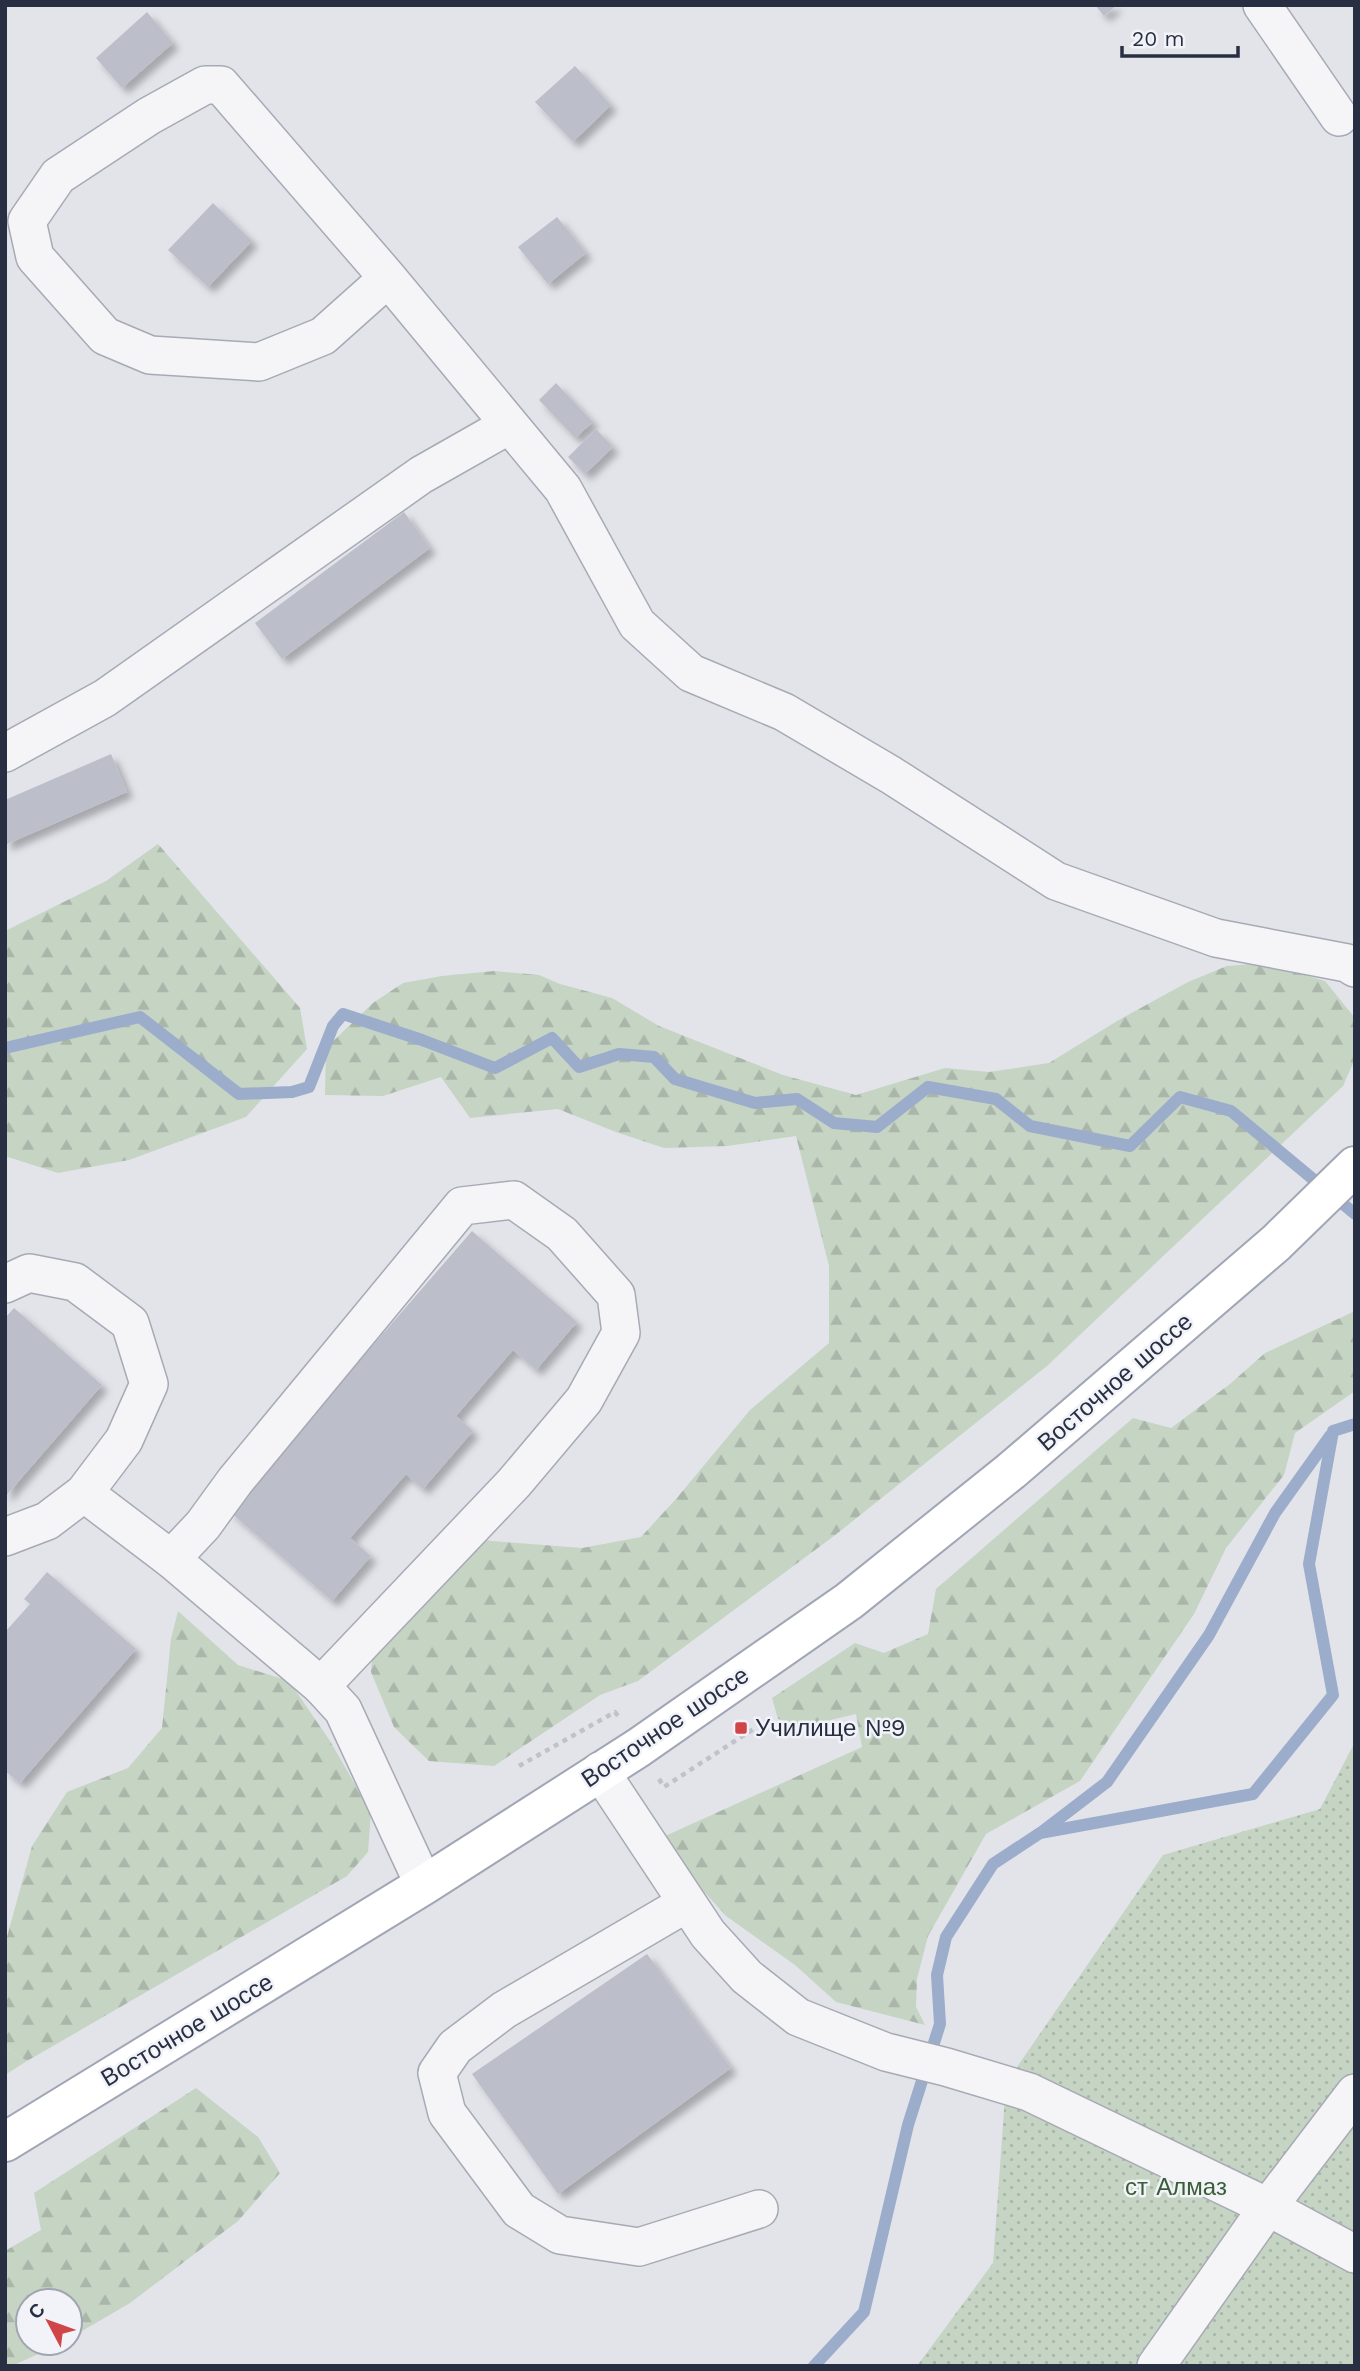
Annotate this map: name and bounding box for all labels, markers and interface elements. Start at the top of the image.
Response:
scale bar [1122,14,1238,58]
text: 20 m [1132,26,1184,51]
street label: Восточное шоссе [1032,1307,1198,1457]
street label: Восточное шоссе [576,1661,754,1793]
place label: Училище №9 [755,1714,906,1742]
marker: Училище №9 [733,1720,749,1736]
street label: Восточное шоссе [96,1968,278,2092]
park label: ст Алмаз [1125,2173,1227,2201]
north arrow [14,2287,84,2357]
text: С [23,2298,50,2324]

